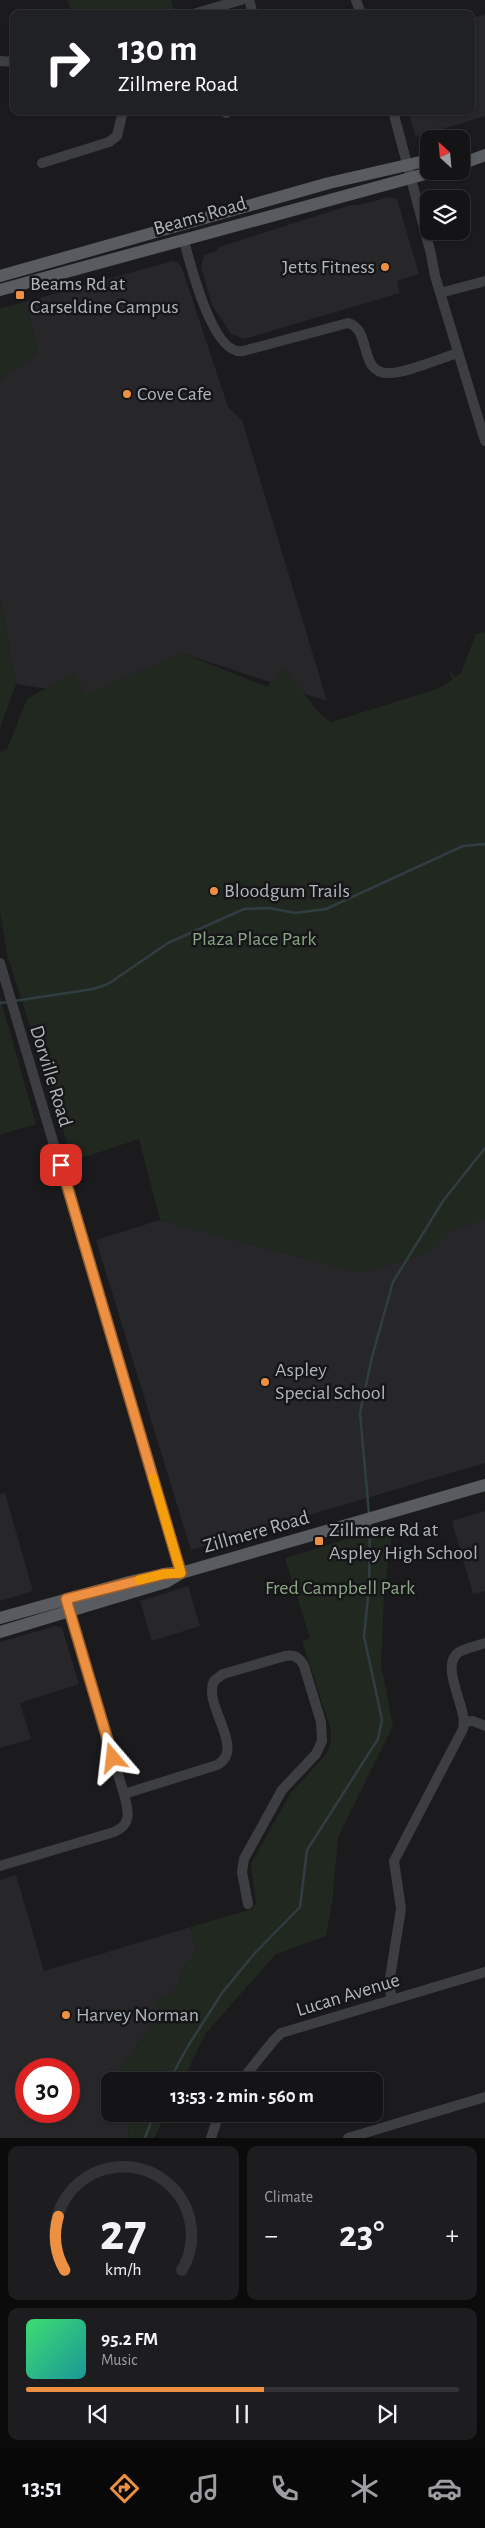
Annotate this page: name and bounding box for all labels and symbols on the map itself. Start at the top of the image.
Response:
north arrow [420,130,470,180]
street label: Beams Road [151,193,249,239]
place label: Jetts Fitness [282,257,375,277]
marker: Jetts Fitness [379,261,391,273]
place label: Beams Rd at Carseldine Campus [30,274,179,317]
marker: Beams Rd at Carseldine Campus [14,289,26,301]
place label: Cove Cafe [137,384,212,404]
marker: Cove Cafe [121,388,133,400]
place label: Bloodgum Trails [224,881,350,901]
marker: Bloodgum Trails [208,885,220,897]
park label: Plaza Place Park [192,929,316,949]
street label: Dorville Road [26,1023,76,1129]
pin [40,1144,82,1186]
place label: Aspley Special School [275,1360,386,1403]
marker: Aspley Special School [259,1376,271,1388]
street label: Zillmere Road [201,1507,311,1557]
place label: Zillmere Rd at Aspley High School [329,1520,478,1563]
marker: Zillmere Rd at Aspley High School [313,1535,325,1547]
park label: Fred Campbell Park [265,1578,415,1598]
position arrow [86,1731,138,1783]
street label: Lucan Avenue [294,1970,402,2020]
place label: Harvey Norman [76,2005,199,2025]
marker: Harvey Norman [60,2009,72,2021]
speed limit sign: 30 [15,2058,80,2123]

